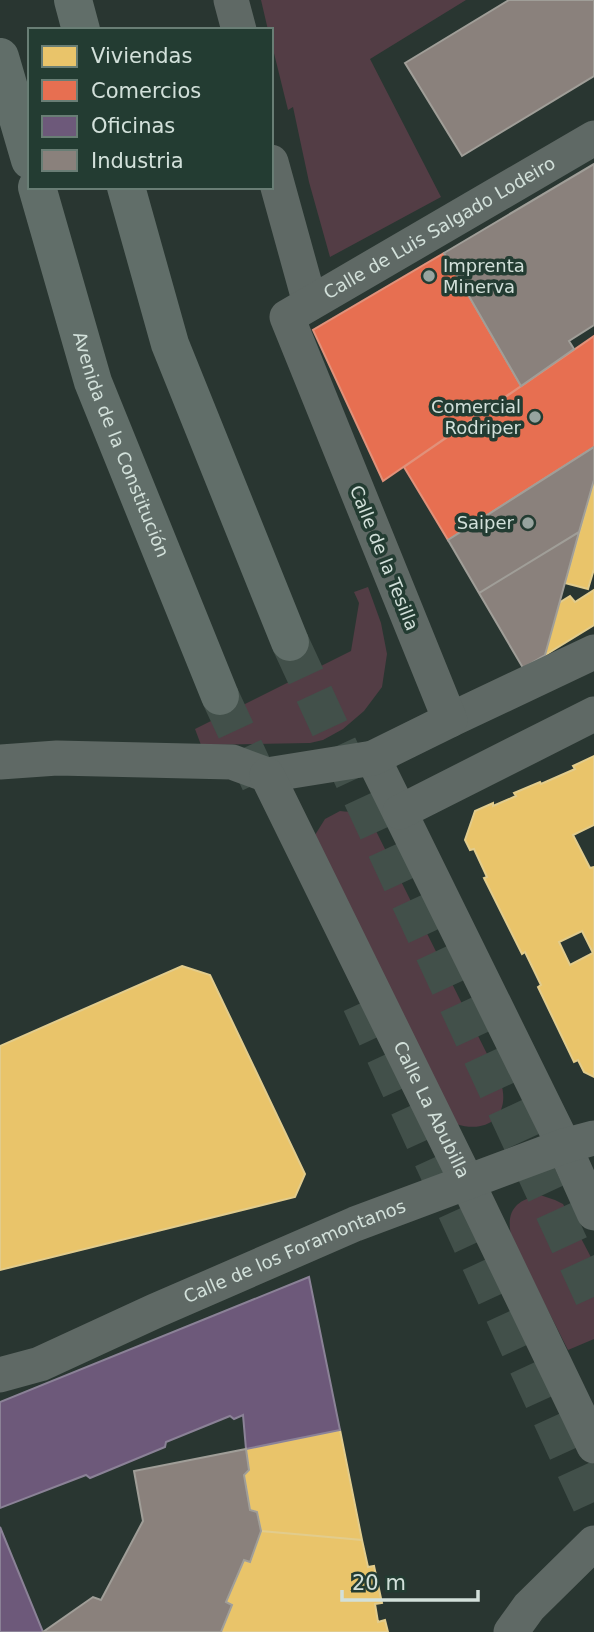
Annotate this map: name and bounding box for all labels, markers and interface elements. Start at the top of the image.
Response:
legend [28,28,273,189]
text: Viviendas [91,44,192,68]
text: Comercios [91,79,201,103]
text: Oficinas [91,114,175,138]
text: Industria [91,149,184,173]
street label: Calle de Luis Salgado Lodeiro [320,152,559,303]
place label: Imprenta Minerva [443,255,525,297]
marker: Imprenta Minerva [421,268,437,284]
street label: Avenida de la Constitución [69,329,174,560]
place label: Comercial Rodriper [431,396,522,438]
marker: Comercial Rodriper [527,409,543,425]
street label: Calle de la Tesilla [346,482,423,634]
place label: Saiper [457,512,515,533]
marker: Saiper [520,515,536,531]
street label: Calle La Abubilla [389,1038,474,1181]
street label: Calle de los Foramontanos [180,1195,408,1307]
scale bar [342,1558,478,1602]
text: 20 m [352,1571,406,1595]

